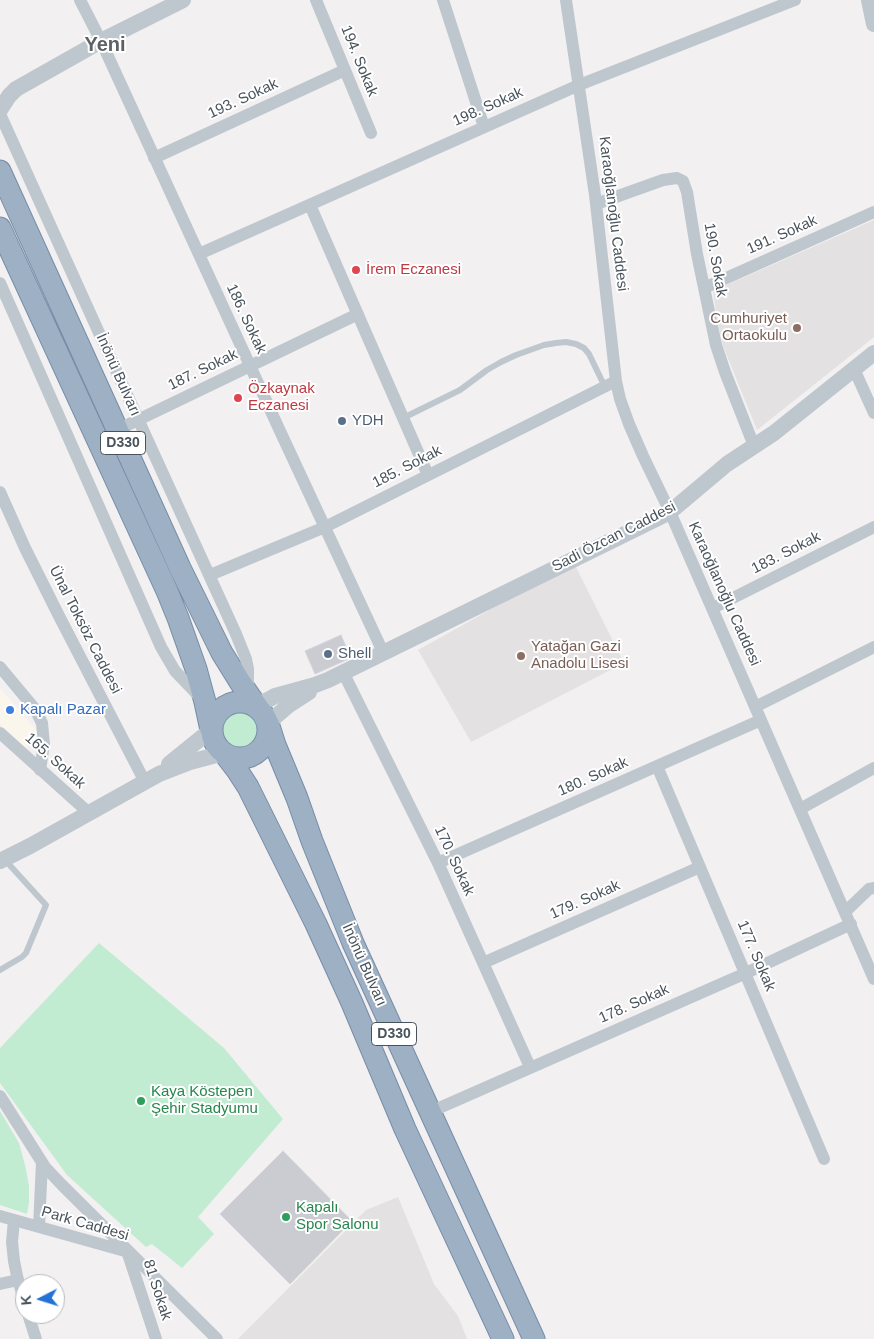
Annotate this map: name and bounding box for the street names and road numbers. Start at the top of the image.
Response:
street label: 194. Sokak [337,23,381,99]
street label: 193. Sokak [205,75,281,123]
street label: 198. Sokak [450,84,526,130]
street label: Karaoğlanoğlu Caddesi [595,136,631,292]
street label: 191. Sokak [744,212,820,258]
street label: 190. Sokak [700,221,730,299]
street label: 186. Sokak [222,281,270,357]
street label: İnönü Bulvarı [92,331,144,419]
street label: 187. Sokak [165,345,241,395]
road number: D330 [100,432,146,454]
street label: 185. Sokak [369,442,445,492]
street label: Sadi Özcan Caddesi [549,498,679,576]
street label: Karaoğlanoğlu Caddesi [684,519,764,669]
street label: 183. Sokak [748,528,824,578]
street label: Ünal Toksöz Caddesi [45,563,125,697]
street label: 165. Sokak [21,729,89,793]
street label: 180. Sokak [555,754,631,800]
street label: 170. Sokak [430,823,478,899]
street label: 179. Sokak [547,877,623,923]
street label: 177. Sokak [733,918,779,994]
street label: İnönü Bulvarı [338,921,390,1009]
street label: 178. Sokak [596,981,672,1027]
road number: D330 [372,1022,416,1046]
street label: Park Caddesi [39,1203,131,1245]
street label: 81 Sokak [139,1257,175,1323]

